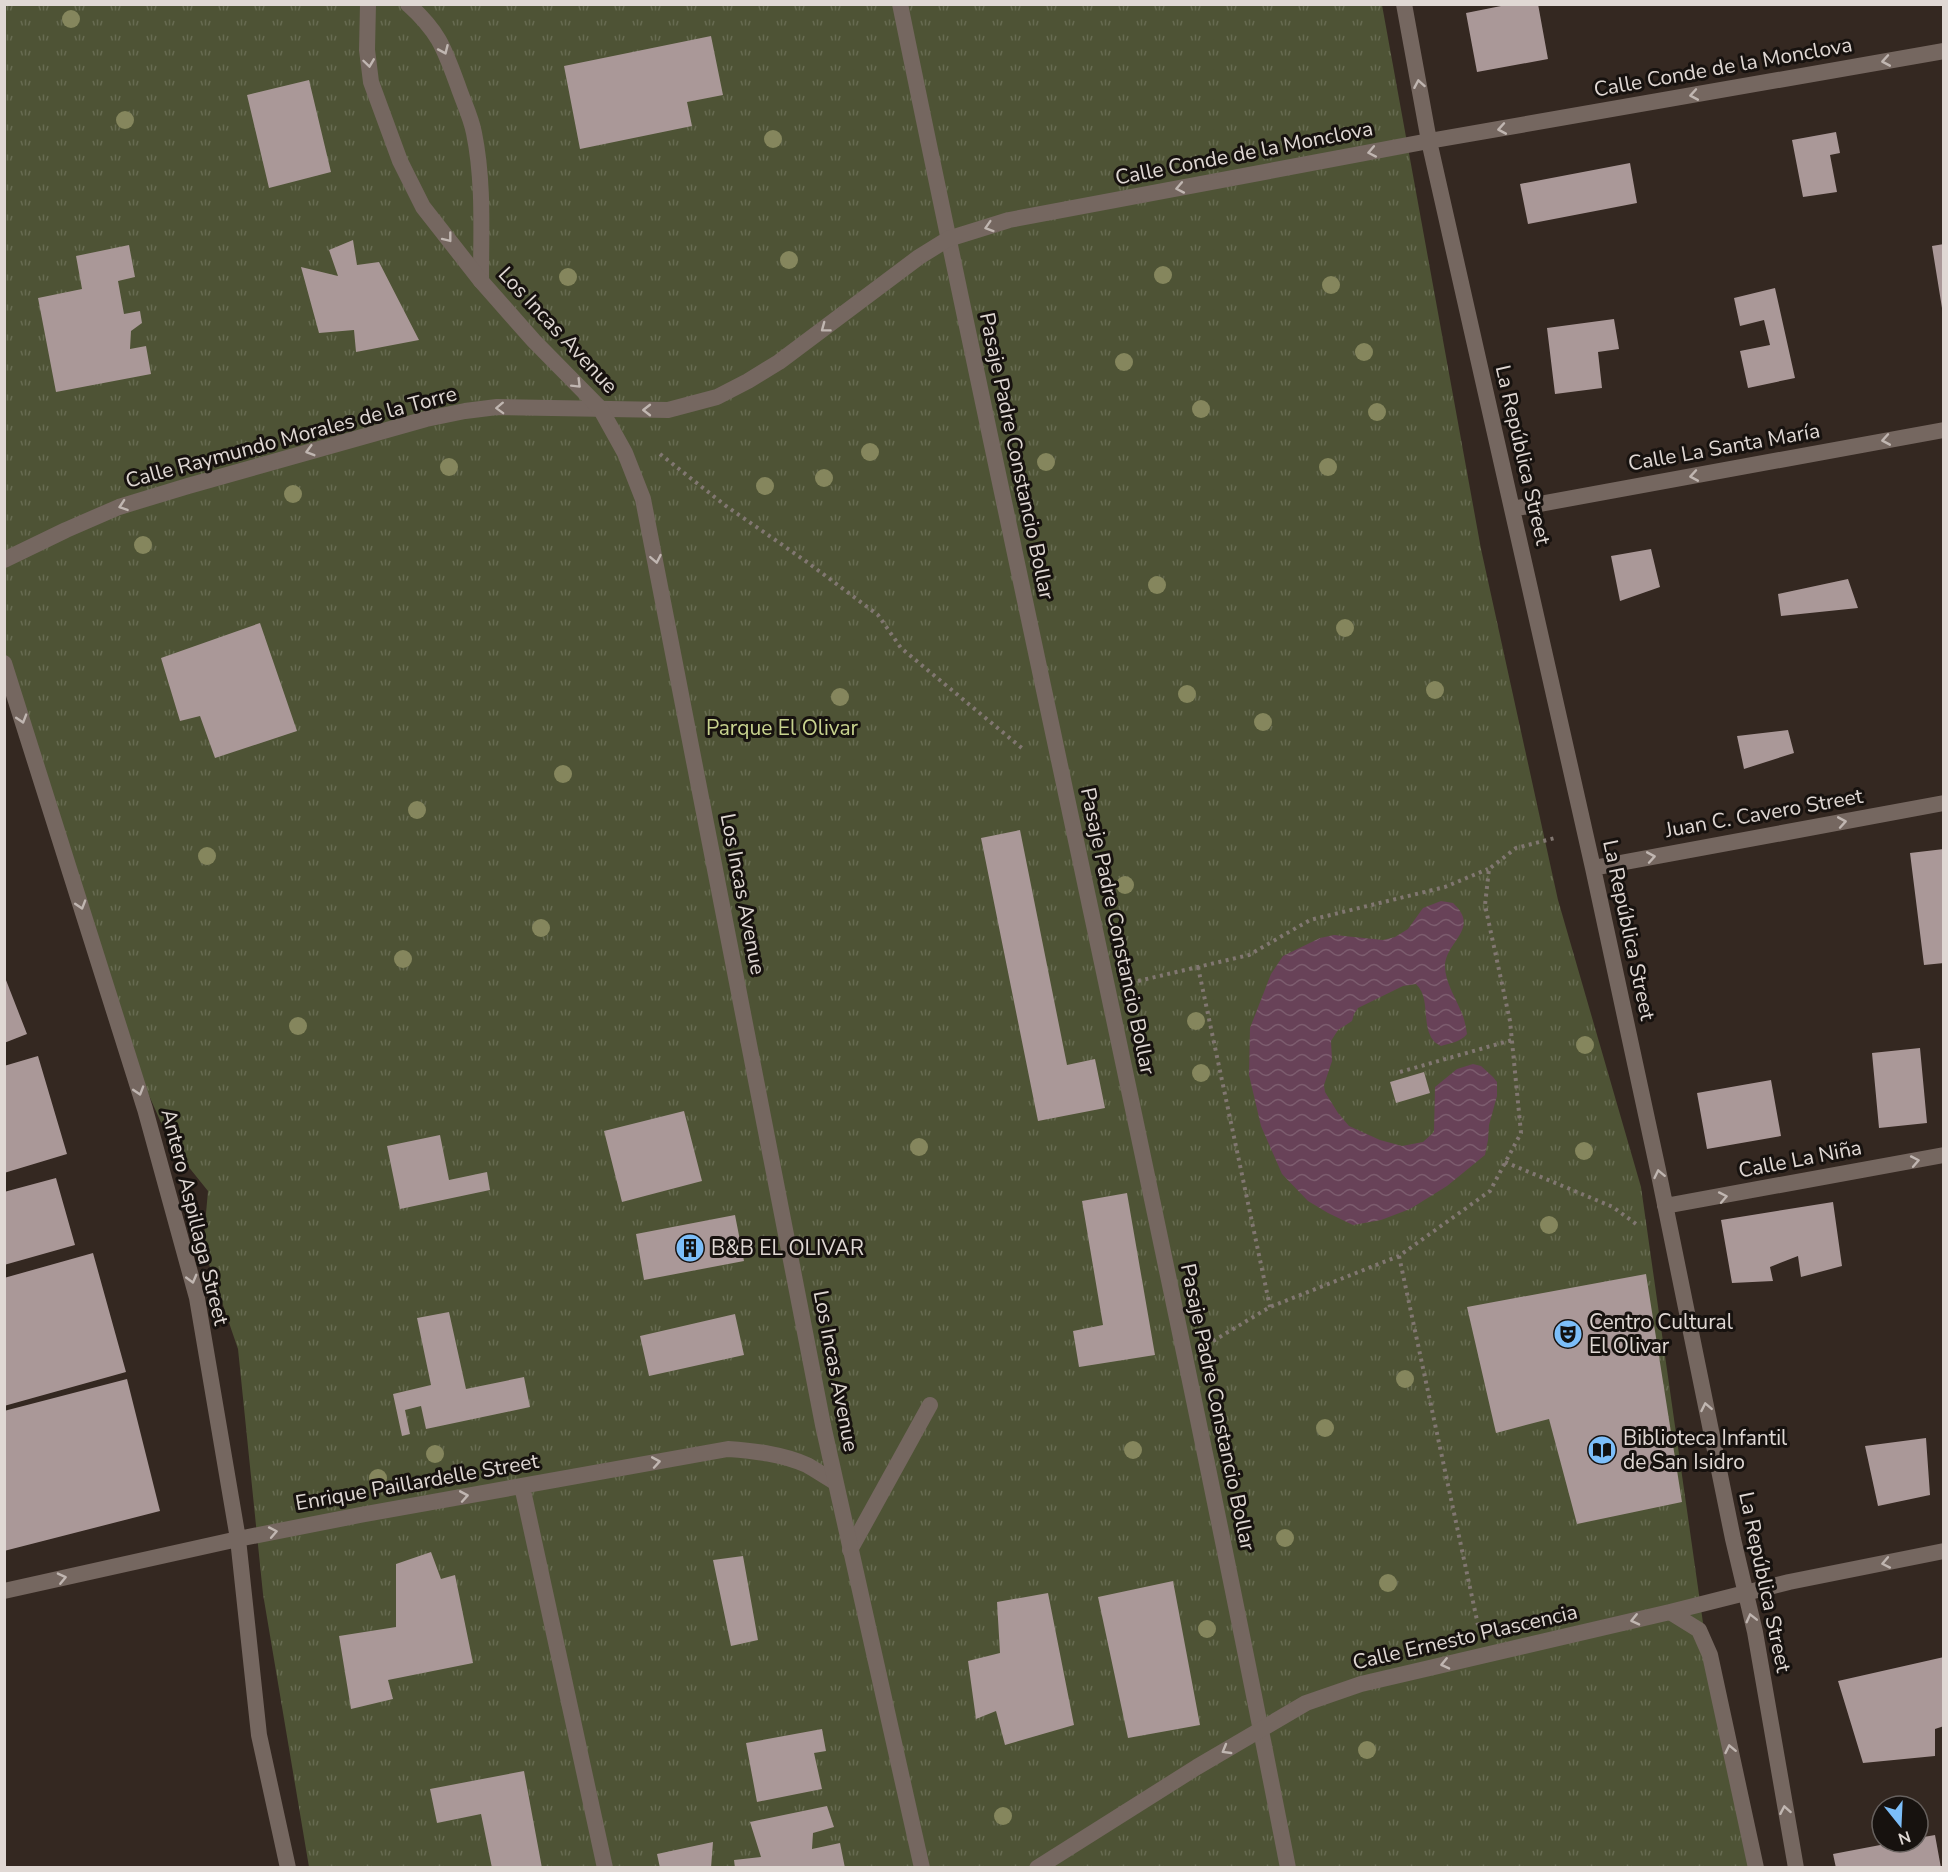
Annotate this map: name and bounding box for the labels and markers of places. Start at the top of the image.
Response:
building icon: B&B EL OLIVAR [674,1232,706,1264]
place label: B&B EL OLIVAR [711,1234,864,1262]
place label: Centro Cultural El Olivar [1589,1308,1734,1360]
theatre icon: Centro Cultural El Olivar [1552,1318,1584,1350]
place label: Biblioteca Infantil de San Isidro [1623,1424,1788,1476]
library icon: Biblioteca Infantil de San Isidro [1586,1434,1618,1466]

